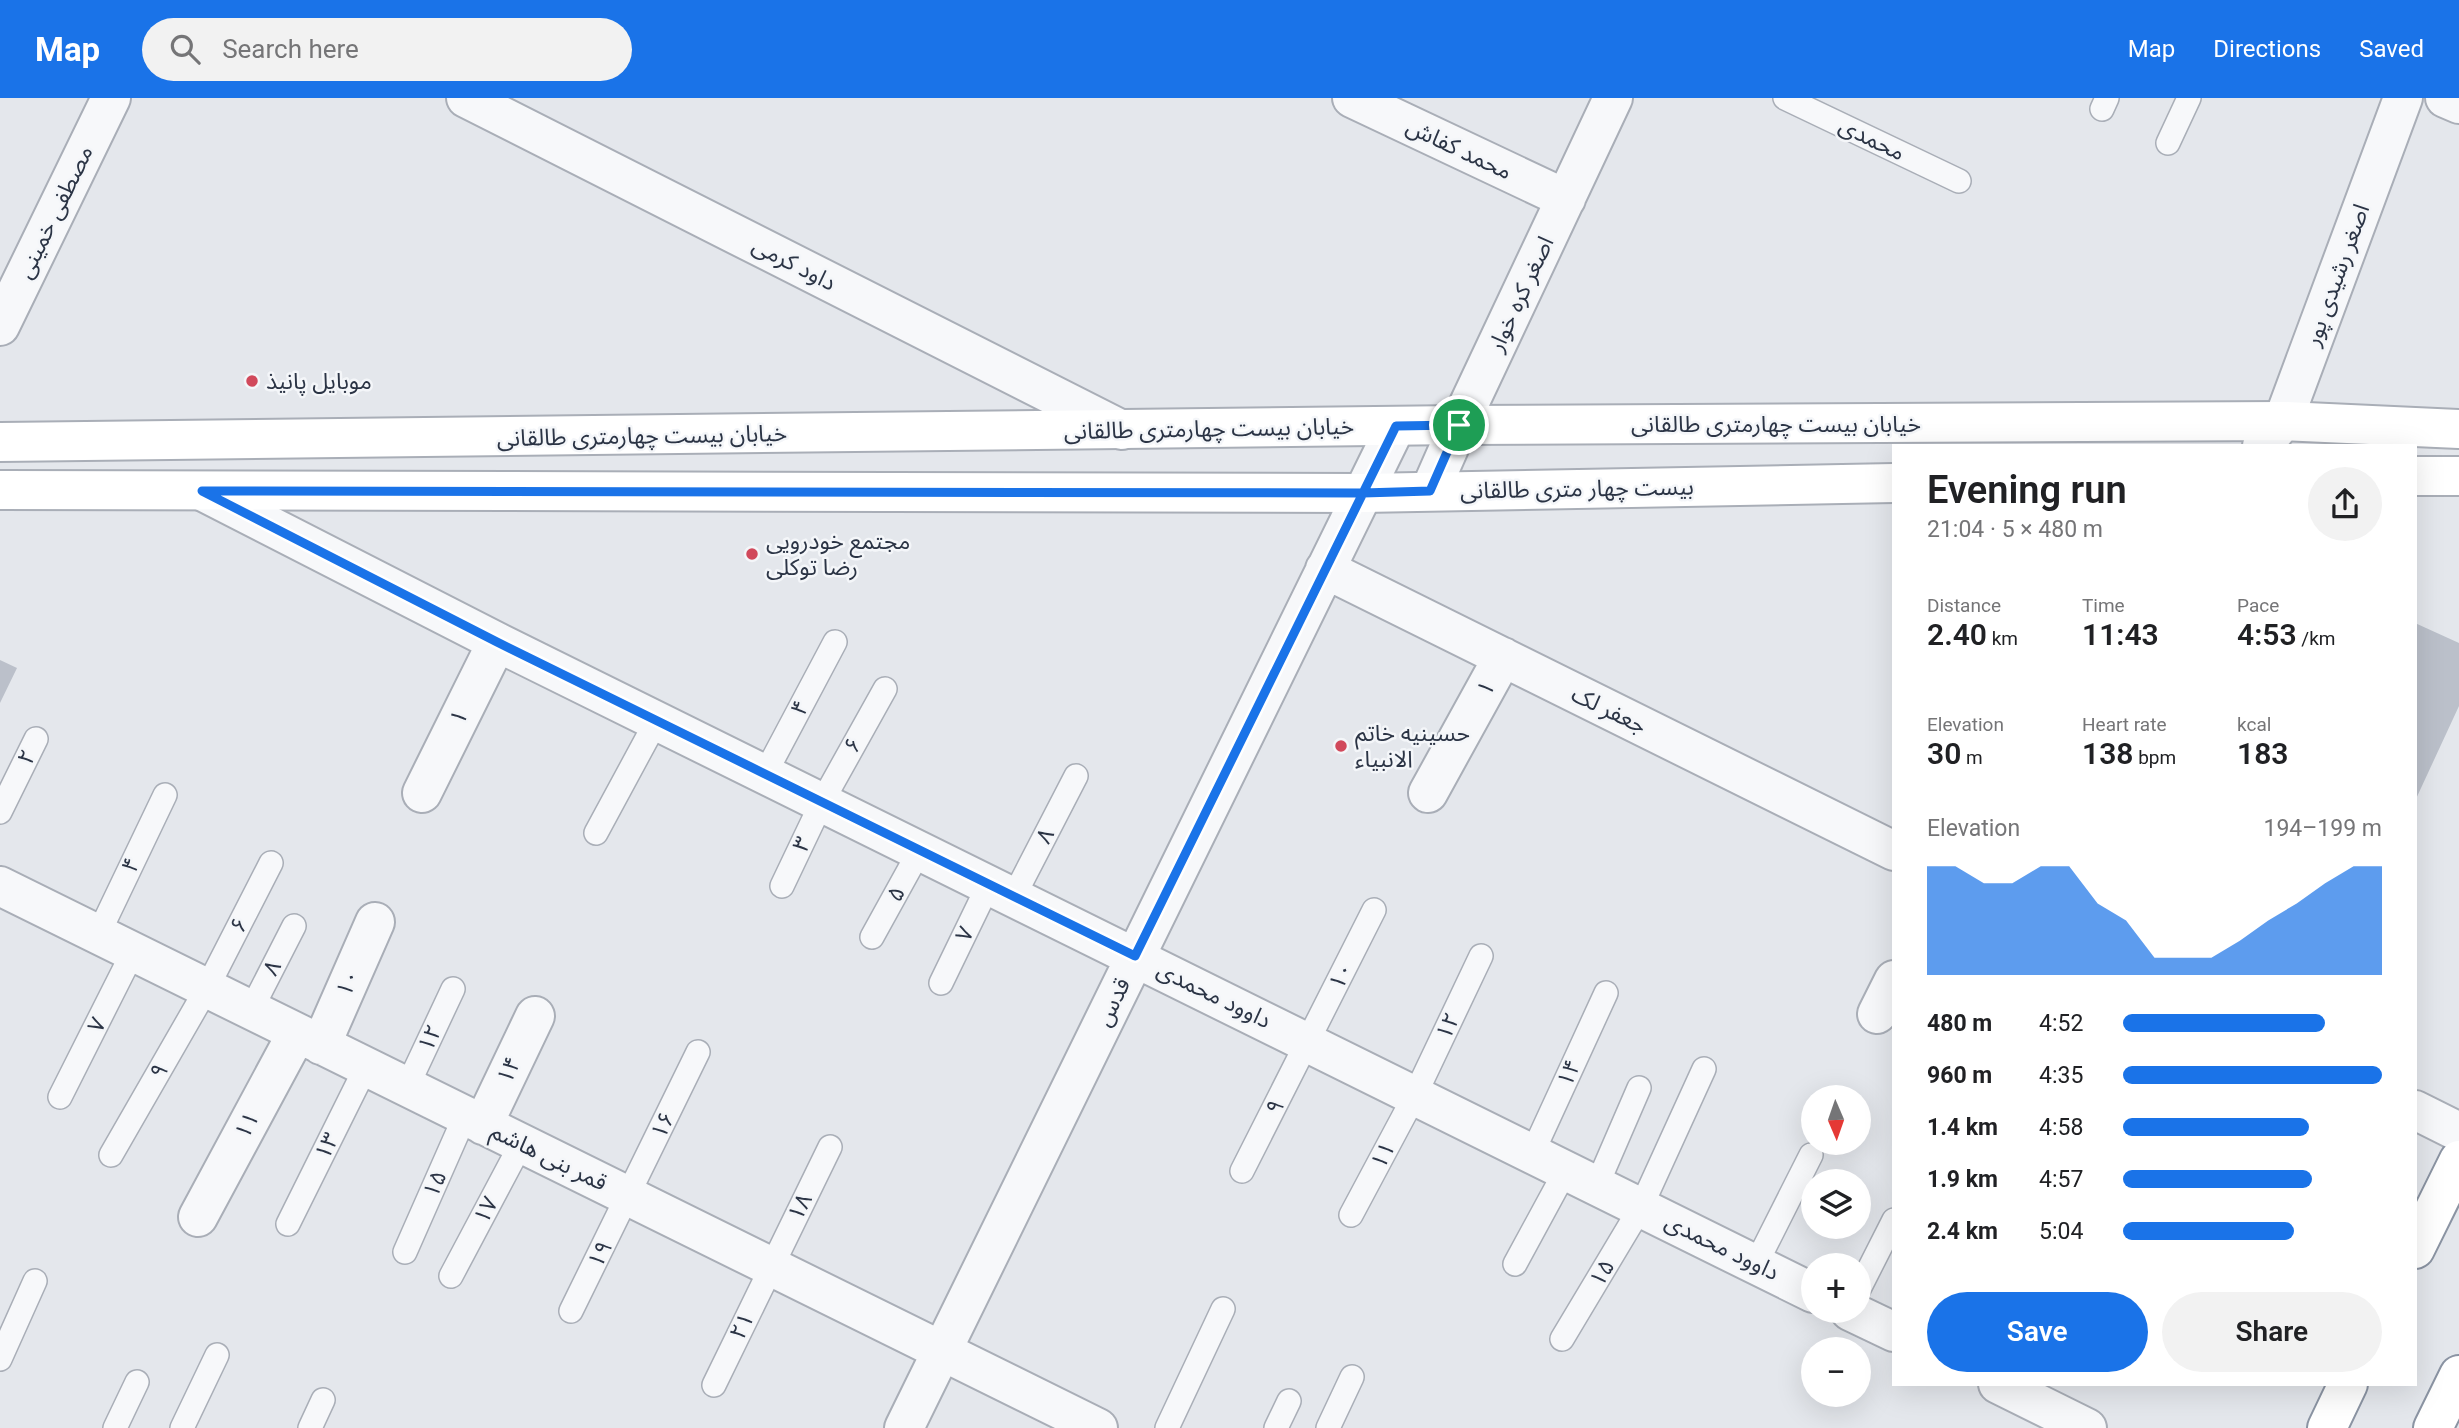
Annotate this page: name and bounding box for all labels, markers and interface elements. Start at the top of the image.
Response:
search box [142,18,632,81]
text: Map [35,30,100,69]
icon: search [166,30,204,68]
text: Search here [222,34,359,64]
text: Map [2128,35,2175,63]
text: Directions [2213,35,2321,63]
text: Saved [2359,35,2424,63]
street label: محمدی [1835,112,1909,166]
street label: محمد کفاش [1402,113,1516,185]
street label: مصطفی خمینی [11,141,99,283]
street label: اصغر رشیدی پور [2298,200,2376,351]
street label: داود کرمی [748,232,840,296]
street label: اصغر کره خوار [1482,232,1559,357]
place label: موبایل پانیذ [266,368,372,396]
marker: موبایل پانیذ [244,373,260,389]
pin [1429,395,1489,455]
icon: arrive [1440,406,1478,444]
street label: خیابان بیست چهارمتری طالقانی [1631,411,1921,439]
street label: خیابان بیست چهارمتری طالقانی [1064,413,1354,446]
street label: خیابان بیست چهارمتری طالقانی [497,420,787,453]
button: share [2308,467,2382,541]
text: Evening run [1927,468,2127,512]
street label: بیست چهار متری طالقانی [1460,473,1694,506]
text: 21:04 · 5 × 480 m [1927,516,2103,543]
place label: مجتمع خودرویی رضا توکلی [766,528,910,581]
marker: مجتمع خودرویی رضا توکلی [744,546,760,562]
text: Distance [1927,594,2001,617]
text: Time [2082,594,2125,617]
text: Pace [2237,594,2279,617]
text: 2.40 [1927,617,1987,652]
text: 11:43 [2082,617,2159,652]
text: 4:53 [2237,617,2297,652]
text: km [1987,627,2018,650]
text: /km [2297,627,2335,650]
street label: ۱ [1471,676,1501,700]
street label: جعفر لک [1567,680,1651,740]
street label: ۴ [785,696,815,720]
street label: ۱ [444,705,474,729]
text: Elevation [1927,713,2004,736]
text: Heart rate [2082,713,2167,736]
text: kcal [2237,713,2271,736]
place label: حسینیه خاتم الانبیاء [1355,720,1470,773]
street label: ۶ [838,733,868,757]
text: 30 [1927,736,1961,771]
text: 138 [2082,736,2133,771]
text: 183 [2237,736,2288,771]
marker: حسینیه خاتم الانبیاء [1333,738,1349,754]
street label: ۲ [12,745,42,769]
text: m [1961,746,1983,769]
text: bpm [2133,746,2176,769]
text: Elevation [1927,815,2020,842]
text: 194–199 m [2263,815,2382,842]
street label: ۸ [1030,824,1060,848]
street label: ۳ [787,832,817,856]
street label: ۴ [116,853,146,877]
street label: ۵ [881,882,911,906]
street label: ۶ [224,913,254,937]
street label: ۷ [950,922,980,946]
street label: ۸ [257,956,287,980]
street label: داوود محمدی [1153,956,1275,1034]
street label: ۱۰ [1323,958,1359,994]
street label: ۱۰ [330,965,366,1001]
street label: قدس [1090,973,1136,1031]
street label: ۱۲ [1430,1008,1466,1044]
text: 480 m [1927,1010,1992,1037]
text: 4:52 [2039,1010,2083,1037]
street label: ۷ [82,1013,112,1037]
street label: ۱۲ [412,1020,448,1056]
street label: ۱۴ [491,1052,527,1088]
street label: ۱۴ [1551,1055,1587,1091]
street label: ۹ [144,1059,174,1083]
text: 960 m [1927,1062,1992,1089]
text: 4:35 [2039,1062,2083,1089]
north arrow [1801,1085,1871,1155]
map controls [1801,1085,1871,1407]
street label: ۹ [1260,1095,1290,1119]
street label: ۱۱ [229,1107,265,1143]
street label: ۱۶ [645,1107,681,1143]
text: 1.4 km [1927,1114,1998,1141]
text: 4:58 [2039,1114,2083,1141]
street label: قمر بنی هاشم [485,1117,612,1199]
street label: ۱۳ [309,1128,345,1164]
street label: ۱۱ [1365,1137,1401,1173]
street label: ۱۵ [417,1166,453,1202]
text: 1.9 km [1927,1166,1998,1193]
text: 4:57 [2039,1166,2083,1193]
button: layers [1801,1169,1871,1239]
street label: ۱۸ [782,1189,818,1225]
street label: ۱۷ [468,1192,504,1228]
street label: داوود محمدی [1661,1208,1783,1286]
text: 2.4 km [1927,1218,1998,1245]
text: 5:04 [2039,1218,2083,1245]
street label: ۱۹ [582,1236,618,1272]
button: + [1801,1253,1871,1323]
street label: ۱۵ [1584,1255,1620,1291]
button: Save [1927,1292,2148,1372]
button: Share [2162,1292,2382,1372]
street label: ۲۱ [724,1308,760,1344]
button: − [1801,1337,1871,1407]

